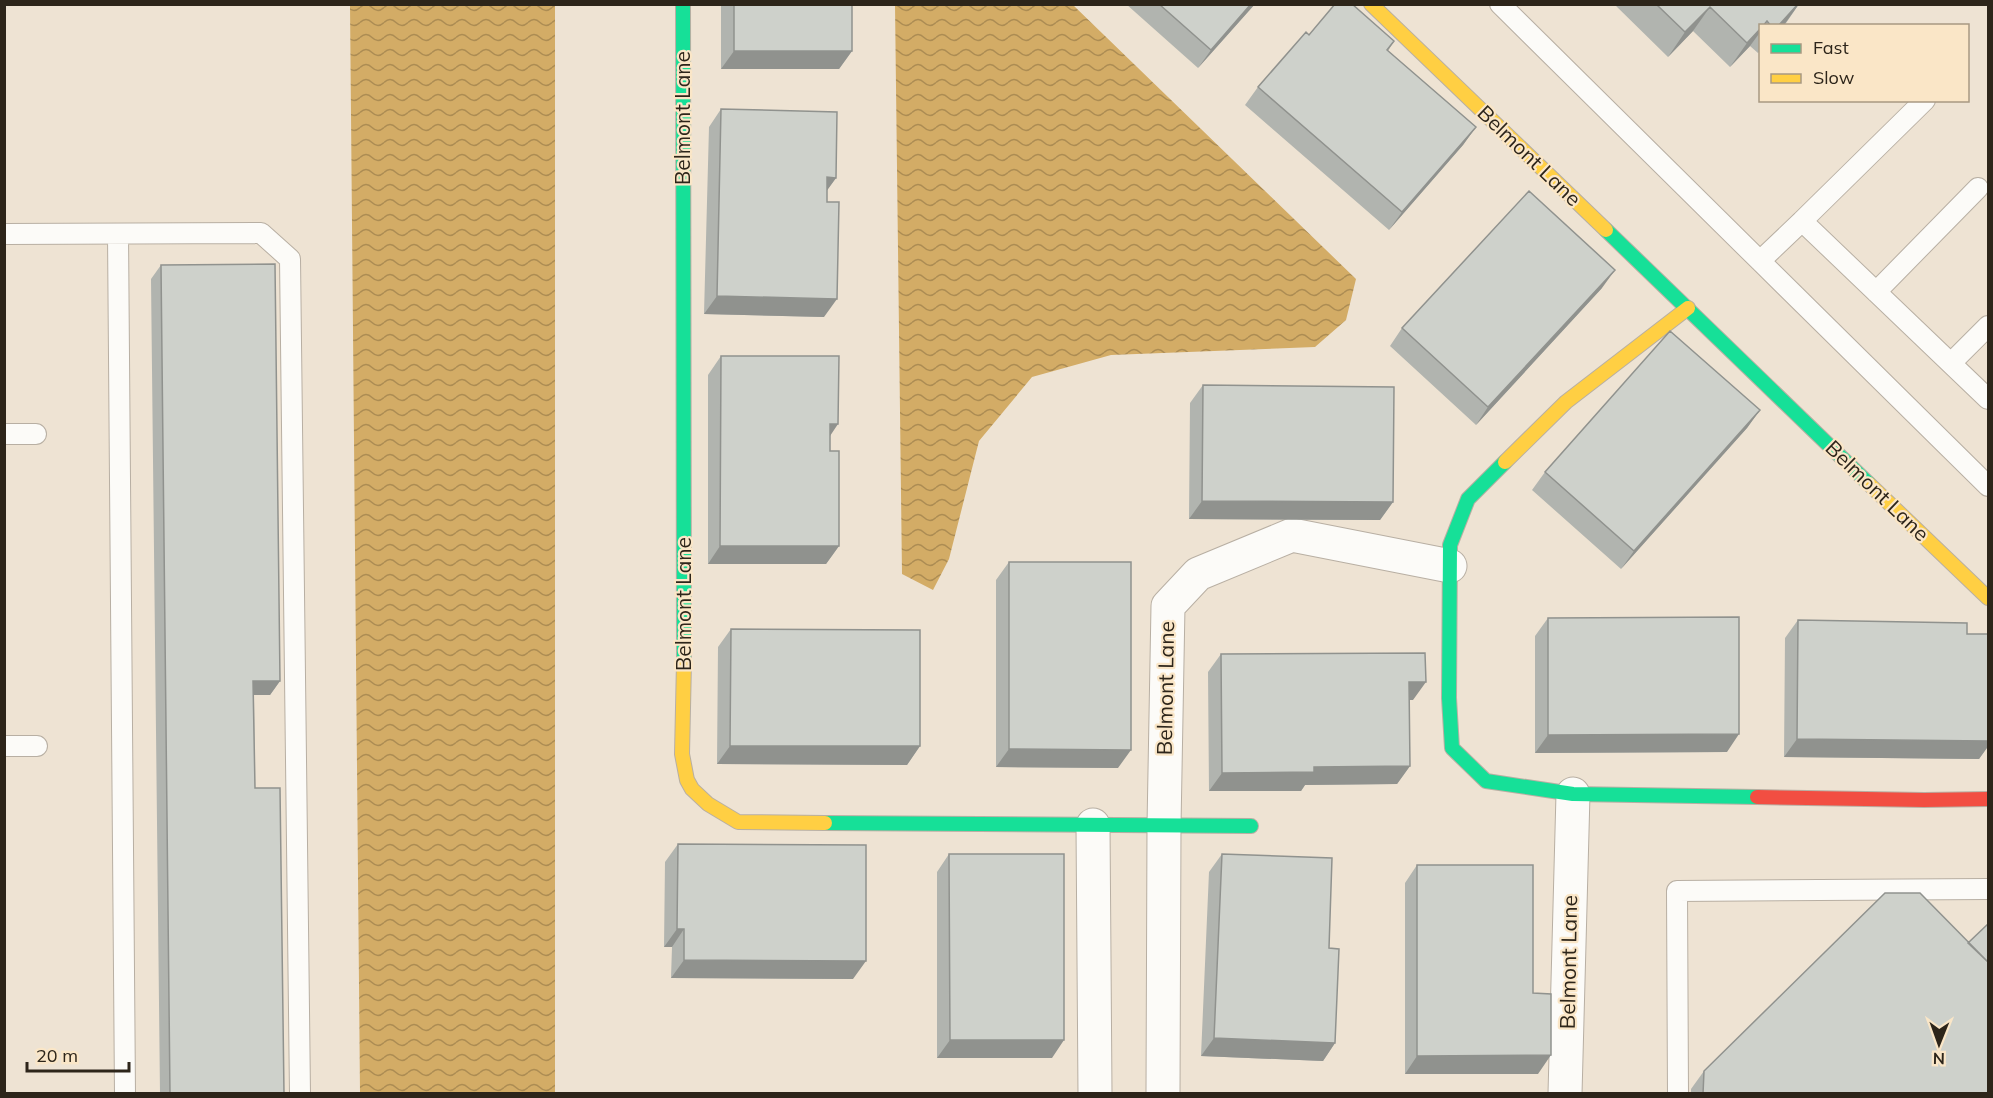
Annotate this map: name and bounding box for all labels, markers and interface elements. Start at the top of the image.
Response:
legend [1759,24,1969,102]
text: Fast [1813,36,1849,59]
street label: Belmont Lane [669,51,695,185]
text: Slow [1813,66,1855,89]
street label: Belmont Lane [1472,99,1587,211]
street label: Belmont Lane [1820,434,1935,546]
street label: Belmont Lane [670,537,696,671]
street label: Belmont Lane [1151,621,1179,755]
street label: Belmont Lane [1554,895,1582,1029]
north arrow [1909,1014,1969,1074]
scale bar [27,1035,129,1073]
text: 20 m [36,1044,78,1067]
text: N [1933,1049,1945,1069]

